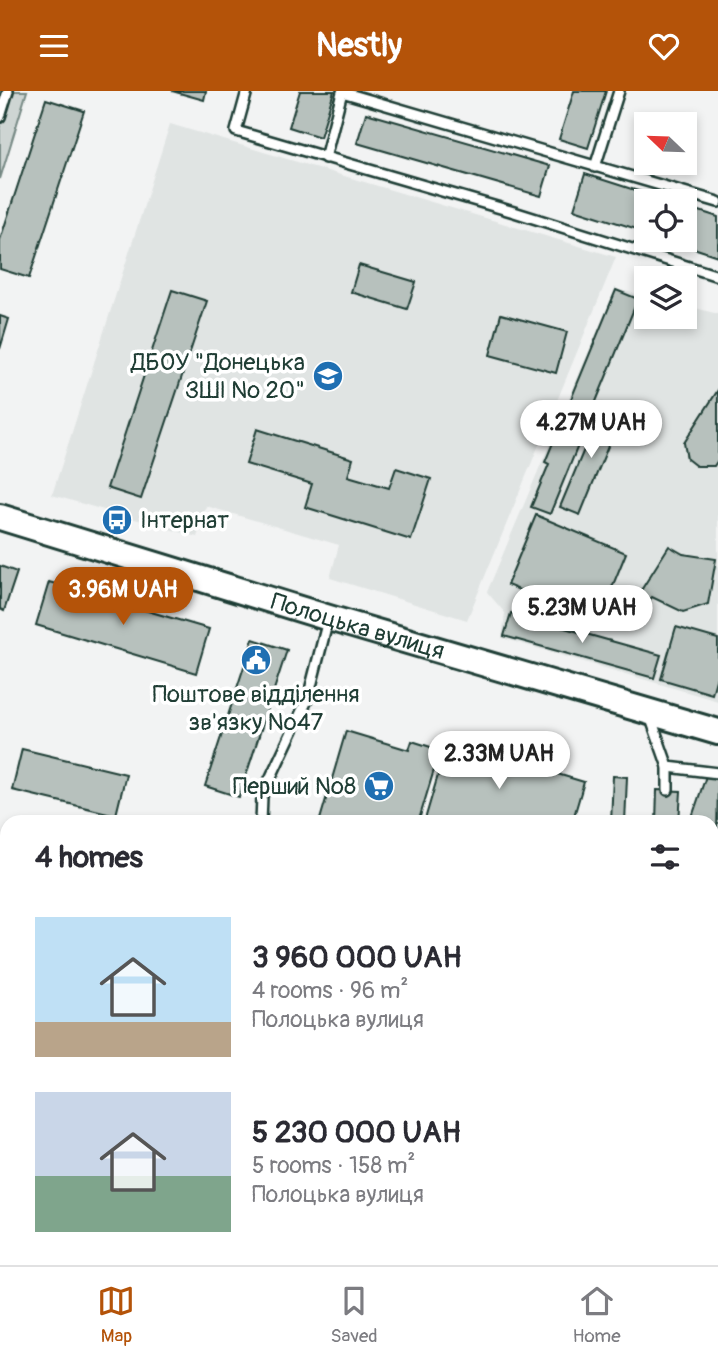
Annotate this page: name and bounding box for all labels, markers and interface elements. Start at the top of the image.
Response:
text: Nestly [316,26,402,66]
icon: menu [35,27,73,65]
icon: heart [645,27,683,65]
north arrow [634,112,696,175]
map controls [634,112,697,329]
button: locate [634,189,697,252]
button: layers [634,266,697,329]
place label: ДБОУ "Донецька ЗШІ № 20" [130,348,305,405]
school or university icon: ДБОУ "Донецька ЗШІ № 20" [311,359,345,393]
pin: 4.27M UAH [511,401,671,460]
text: 4.27M UAH [536,408,646,437]
bus stop icon: Інтернат [100,503,134,537]
place label: Інтернат [140,506,229,535]
pin: 3.96M UAH [43,567,203,627]
text: 3.96M UAH [68,575,178,604]
pin: 5.23M UAH [502,585,662,645]
street label: Полоцька вулиця [267,587,448,666]
text: 5.23M UAH [528,593,636,622]
public building icon: Поштове відділення зв'язку №47 [239,643,273,677]
place label: Поштове відділення зв'язку №47 [153,680,359,737]
pin: 2.33M UAH [419,731,579,791]
text: 2.33M UAH [444,739,554,768]
supermarket icon: Перший №8 [362,769,396,803]
place label: Перший №8 [233,772,356,801]
icon: filters [646,838,684,876]
text: 4 homes [35,839,143,876]
text: 3 960 000 UAH [252,939,461,976]
icon: home [91,945,175,1029]
text: 4 rooms · 96 m² [252,976,408,1005]
text: Полоцька вулиця [252,1005,424,1034]
text: 5 230 000 UAH [252,1114,461,1151]
icon: home [91,1120,175,1204]
text: 5 rooms · 158 m² [252,1151,415,1180]
text: Полоцька вулиця [252,1180,424,1209]
tab: Map [97,1282,135,1348]
tab: Saved [330,1282,378,1348]
tab: Home [573,1282,621,1348]

